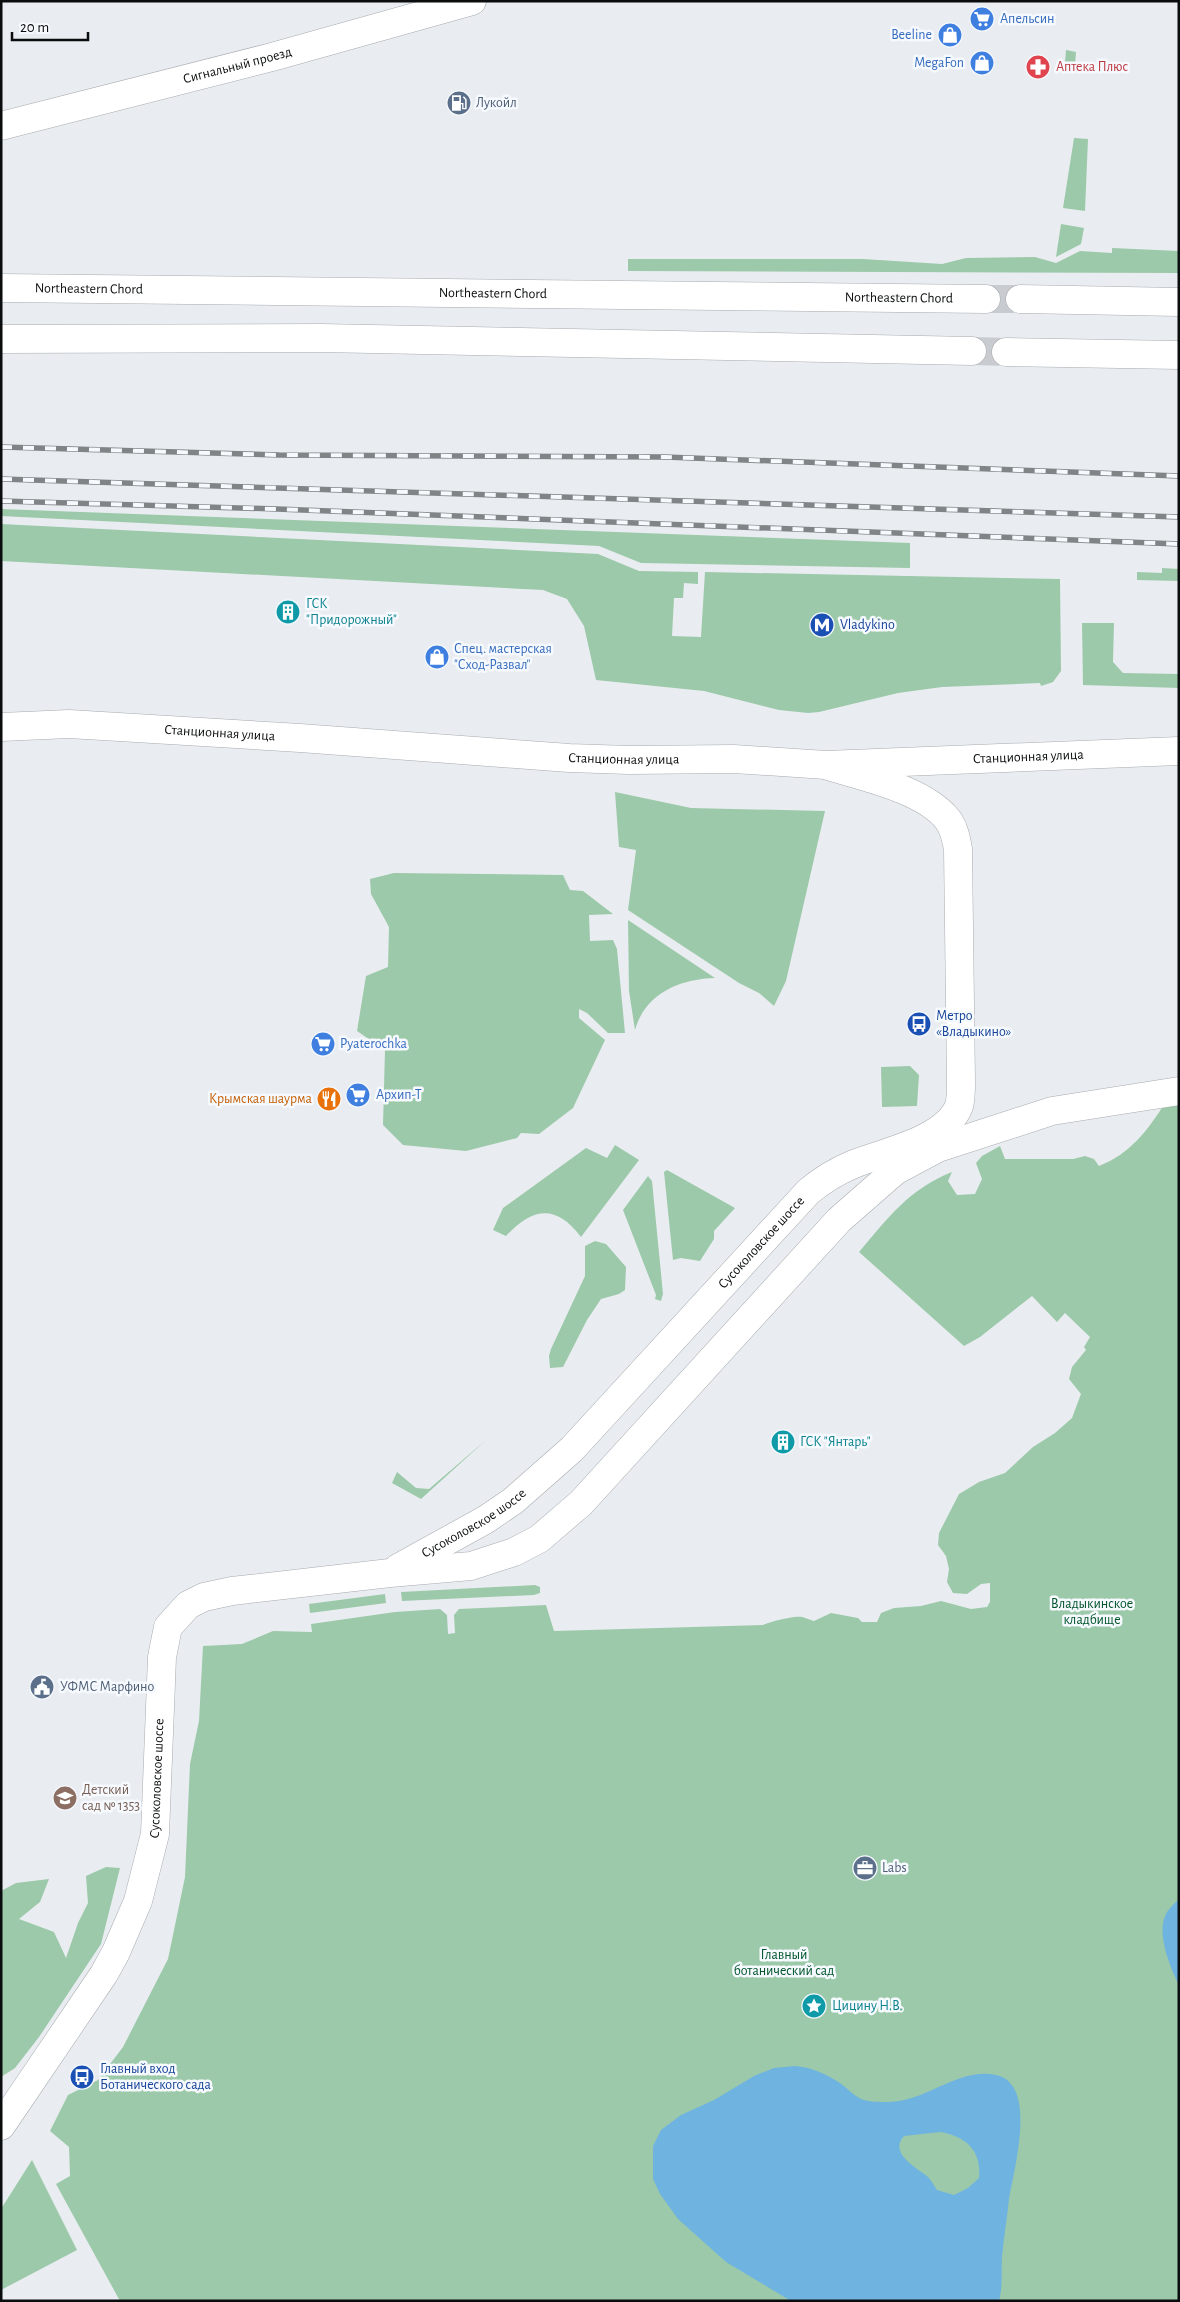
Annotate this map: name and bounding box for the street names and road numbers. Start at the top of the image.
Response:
street label: Сигнальный проезд [182,45,293,86]
street label: Northeastern Chord [35,281,143,297]
street label: Northeastern Chord [439,286,547,301]
street label: Northeastern Chord [845,290,953,306]
street label: Станционная улица [164,723,276,744]
street label: Станционная улица [973,748,1085,766]
street label: Станционная улица [568,751,680,767]
street label: Сусоколовское шоссе [716,1194,807,1292]
street label: Сусоколовское шоссе [419,1486,529,1561]
street label: Сусоколовское шоссе [147,1718,167,1840]

